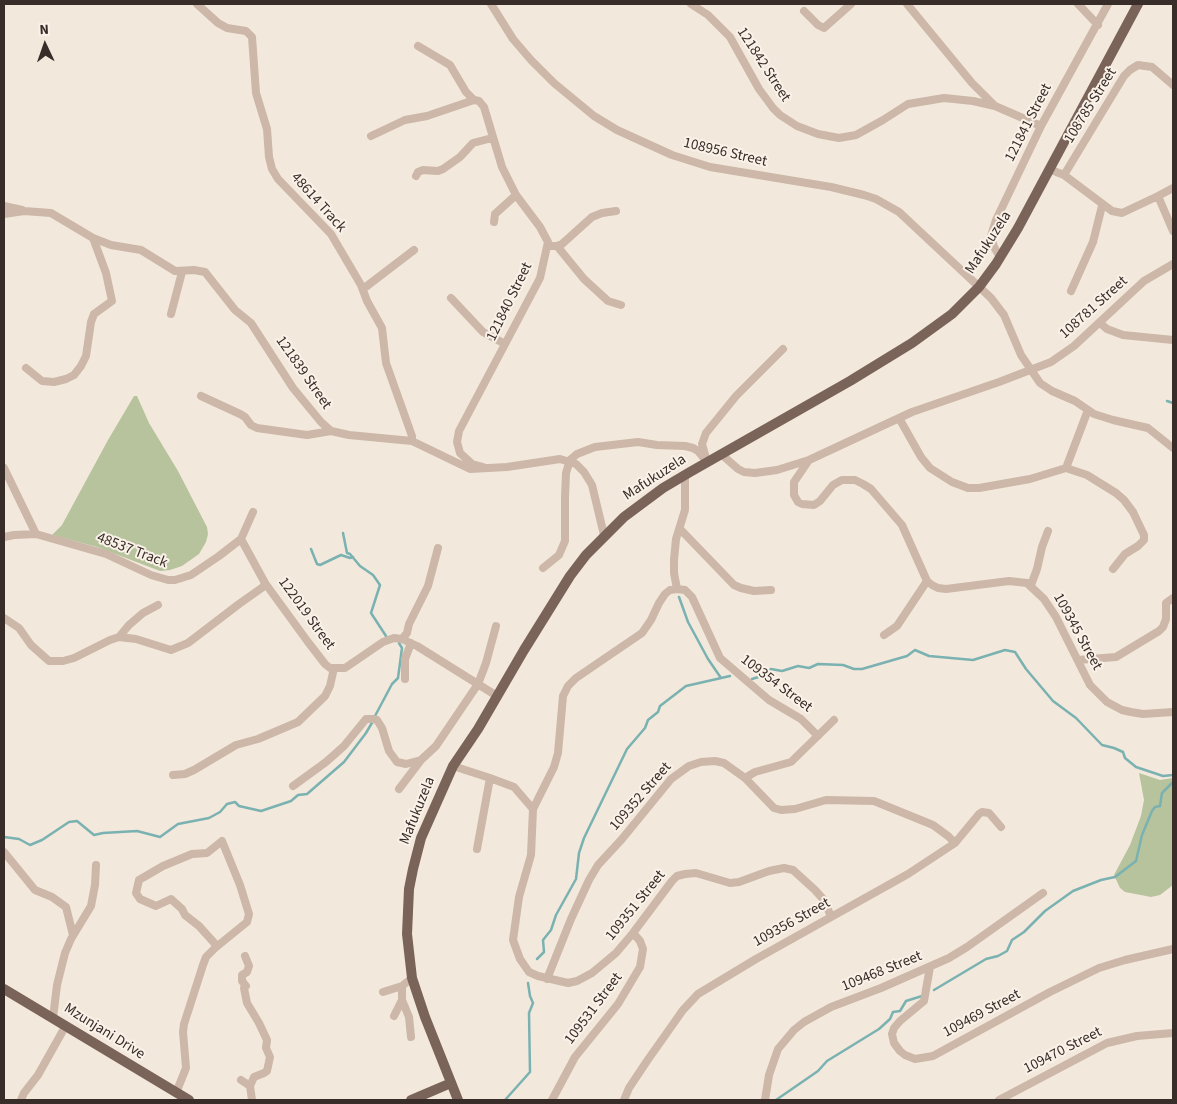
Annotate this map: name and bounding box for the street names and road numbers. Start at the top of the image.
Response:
street label: 121842 Street [732,24,794,106]
street label: 108785 Street [1061,65,1121,147]
street label: 121841 Street [1002,81,1056,165]
street label: 108956 Street [681,135,769,171]
street label: 48614 Track [286,169,350,237]
street label: Mafukuzela [962,208,1016,278]
street label: 121840 Street [483,260,537,344]
street label: 108781 Street [1056,273,1132,343]
street label: 121839 Street [271,333,335,413]
street label: Mafukuzela [620,451,690,505]
street label: 48537 Track [94,529,170,573]
street label: 122019 Street [274,574,338,654]
street label: 109345 Street [1048,590,1106,674]
street label: 109354 Street [737,651,815,717]
street label: 109352 Street [606,759,676,835]
street label: Mafukuzela [396,775,440,847]
street label: 109351 Street [602,867,670,945]
street label: 109356 Street [750,894,834,952]
street label: 109468 Street [839,948,925,996]
street label: 109531 Street [561,970,627,1048]
street label: 109469 Street [940,986,1024,1042]
street label: Mzunjani Drive [60,1000,148,1064]
street label: 109470 Street [1021,1024,1105,1078]

